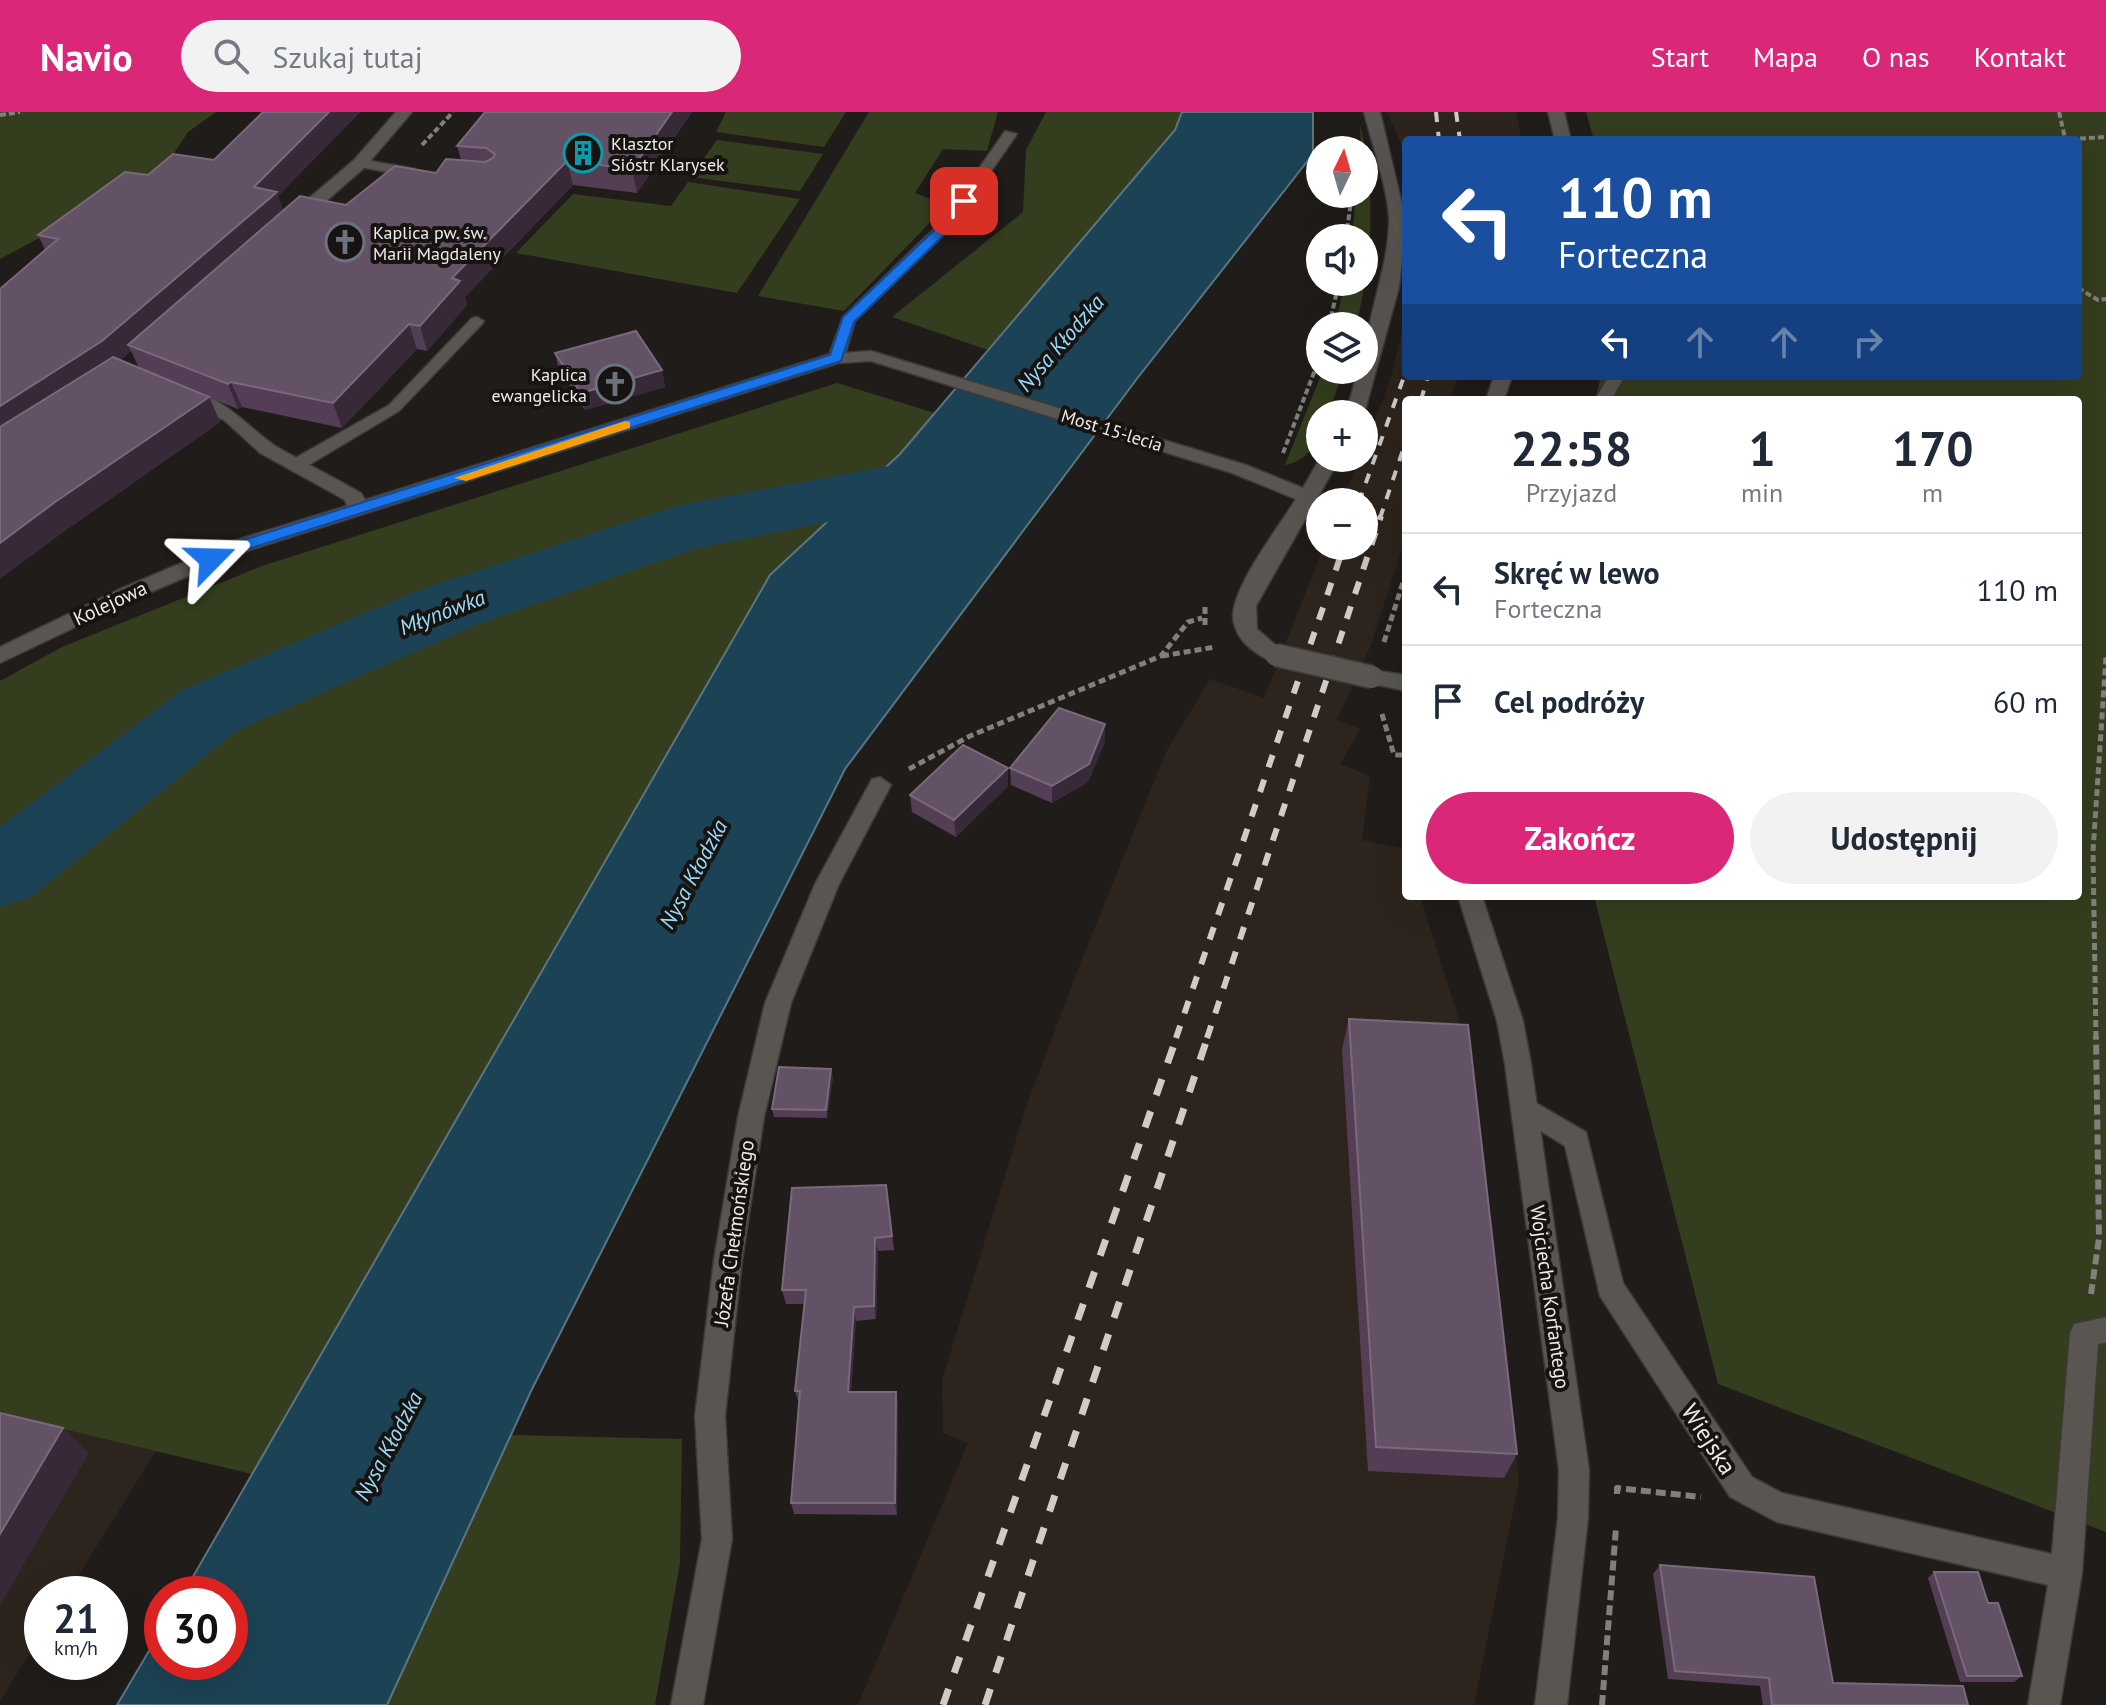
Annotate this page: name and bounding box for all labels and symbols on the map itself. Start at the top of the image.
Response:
building icon: Klasztor Sióstr Klarysek [562,132,604,174]
place label: Klasztor Sióstr Klarysek [611,132,725,176]
north arrow [1306,136,1378,208]
pin [930,167,998,235]
church icon: Kaplica pw. św. Marii Magdaleny [324,221,366,263]
place label: Kaplica pw. św. Marii Magdaleny [373,221,501,265]
water label: Nysa Kłodzka [1010,289,1110,397]
place label: Kaplica ewangelicka [491,363,587,407]
church icon: Kaplica ewangelicka [594,363,636,405]
street label: Most 15-lecia [1059,404,1165,456]
position arrow [169,517,253,601]
street label: Kolejowa [69,575,151,631]
water label: Młynówka [395,583,489,641]
water label: Nysa Kłodzka [653,814,734,933]
street label: Józefa Chełmońskiego [708,1138,760,1329]
street label: Wojciecha Korfantego [1524,1203,1576,1391]
water label: Nysa Kłodzka [348,1386,429,1505]
street label: Wiejska [1675,1398,1743,1480]
speed limit sign: 30 [144,1576,248,1680]

